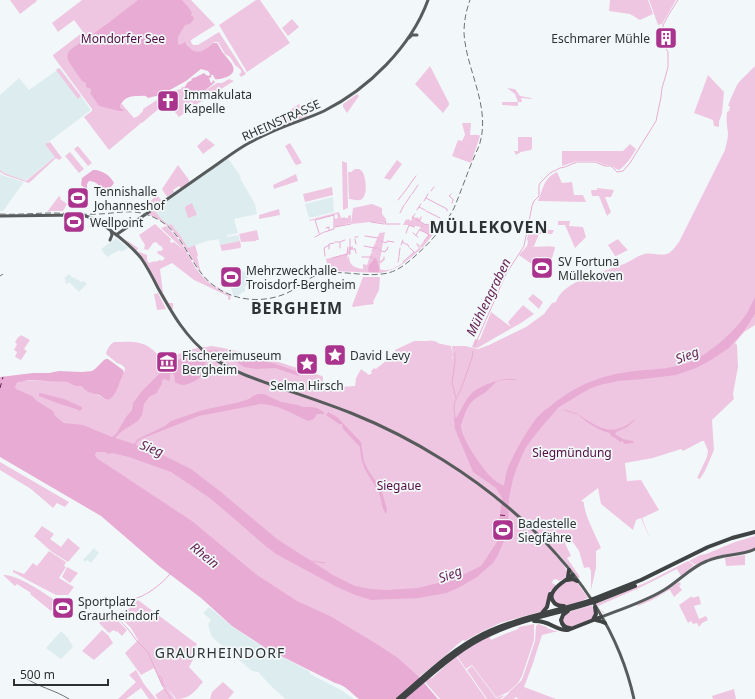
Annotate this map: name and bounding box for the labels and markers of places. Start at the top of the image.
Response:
building icon: Eschmarer Mühle [653,25,679,51]
place label: Eschmarer Mühle [551,30,650,47]
place label: Immakulata Kapelle [184,86,252,117]
church icon: Immakulata Kapelle [155,88,181,114]
place label: Tennishalle Johanneshof [93,183,166,214]
sports icon: Tennishalle Johanneshof [65,185,91,211]
sports icon: Wellpoint [61,209,87,235]
place label: Wellpoint [90,214,144,231]
place label: SV Fortuna Müllekoven [558,253,623,284]
sports icon: SV Fortuna Müllekoven [529,255,555,281]
place label: Mehrzweckhalle Troisdorf-Bergheim [246,262,356,293]
sports icon: Mehrzweckhalle Troisdorf-Bergheim [218,264,244,290]
place icon: David Levy [322,342,348,368]
place label: Fischereimuseum Bergheim [182,347,281,378]
place label: David Levy [350,347,411,364]
museum icon: Fischereimuseum Bergheim [154,349,180,375]
place icon: Selma Hirsch [294,351,320,377]
place label: Selma Hirsch [270,377,344,394]
place label: Badestelle Siegfähre [518,515,577,546]
sports icon: Badestelle Siegfähre [490,517,516,543]
place label: Sportplatz Graurheindorf [78,593,160,624]
sports icon: Sportplatz Graurheindorf [50,595,76,621]

